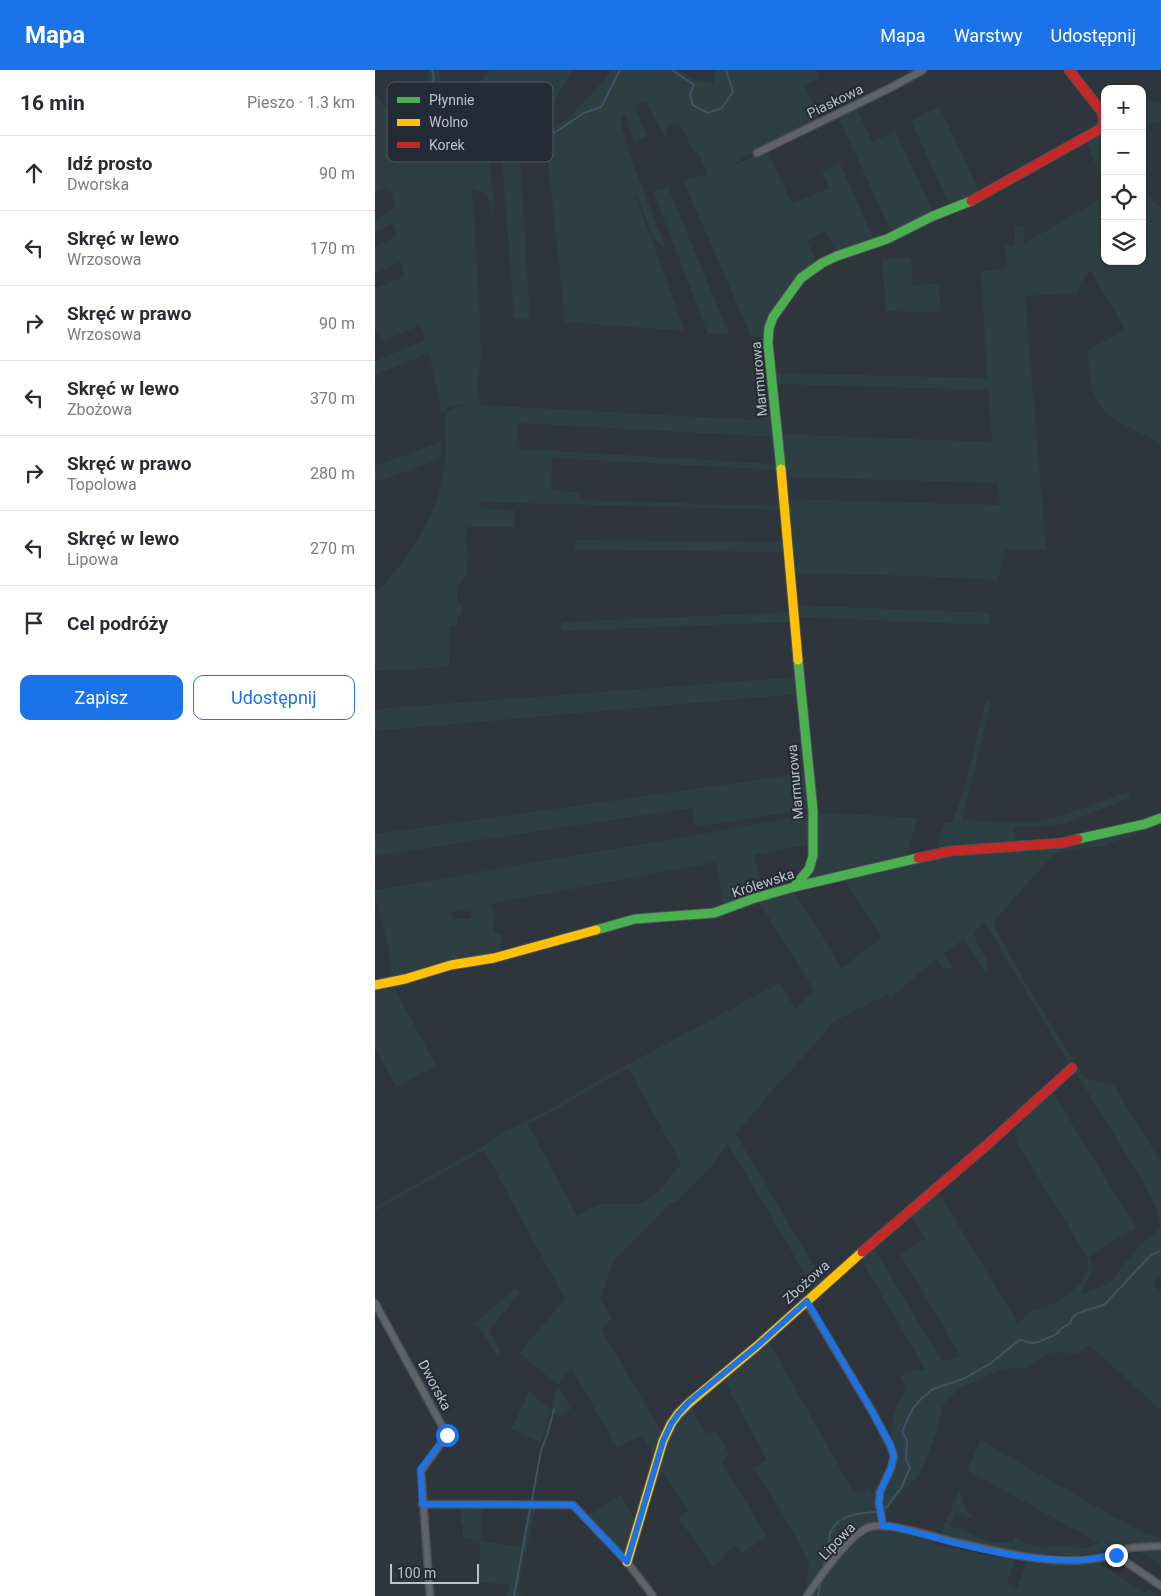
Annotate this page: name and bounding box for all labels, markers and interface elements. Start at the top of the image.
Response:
text: Mapa [25,21,85,49]
text: Mapa [880,25,926,46]
text: Warstwy [954,25,1022,46]
text: Udostępnij [1050,25,1136,46]
street label: Piaskowa [804,81,866,121]
legend [387,82,553,162]
map controls [1101,85,1146,265]
button: + [1101,85,1146,130]
text: 16 min [20,91,85,115]
text: Płynnie [429,92,475,108]
text: Pieszo · 1.3 km [247,93,355,112]
text: Wolno [429,114,468,130]
button: − [1101,130,1146,175]
text: Korek [429,137,466,153]
text: Idź prosto [67,152,152,175]
icon: ahead [20,159,48,187]
text: 90 m [319,164,355,183]
text: Dworska [67,175,129,194]
button: locate [1101,175,1146,220]
button: layers [1101,220,1146,265]
text: Skręć w lewo [67,227,179,250]
icon: left [20,234,48,262]
text: 170 m [310,239,355,258]
text: Wrzosowa [67,250,142,269]
text: Skręć w prawo [67,302,191,325]
icon: right [20,309,48,337]
text: 90 m [319,314,355,333]
text: Wrzosowa [67,325,142,344]
street label: Marmurowa [748,341,770,417]
text: Skręć w lewo [67,377,179,400]
icon: left [20,384,48,412]
text: 370 m [310,389,355,408]
text: Zbożowa [67,400,132,419]
text: Skręć w prawo [67,452,191,475]
icon: right [20,459,48,487]
text: 280 m [310,464,355,483]
text: Topolowa [67,475,137,494]
text: Skręć w lewo [67,527,179,550]
icon: left [20,534,48,562]
text: 270 m [310,539,355,558]
text: Lipowa [67,550,118,569]
icon: arrive [20,609,48,637]
text: Cel podróży [67,612,168,635]
button: Zapisz [20,675,183,720]
button: Udostępnij [193,675,355,720]
street label: Marmurowa [784,744,806,820]
street label: Królewska [730,865,796,901]
street label: Zbożowa [779,1257,833,1307]
street label: Dworska [415,1357,455,1413]
route start [436,1424,459,1447]
street label: Lipowa [816,1519,858,1563]
route end [1105,1544,1128,1567]
scale bar [390,1561,479,1584]
text: 100 m [397,1565,436,1581]

